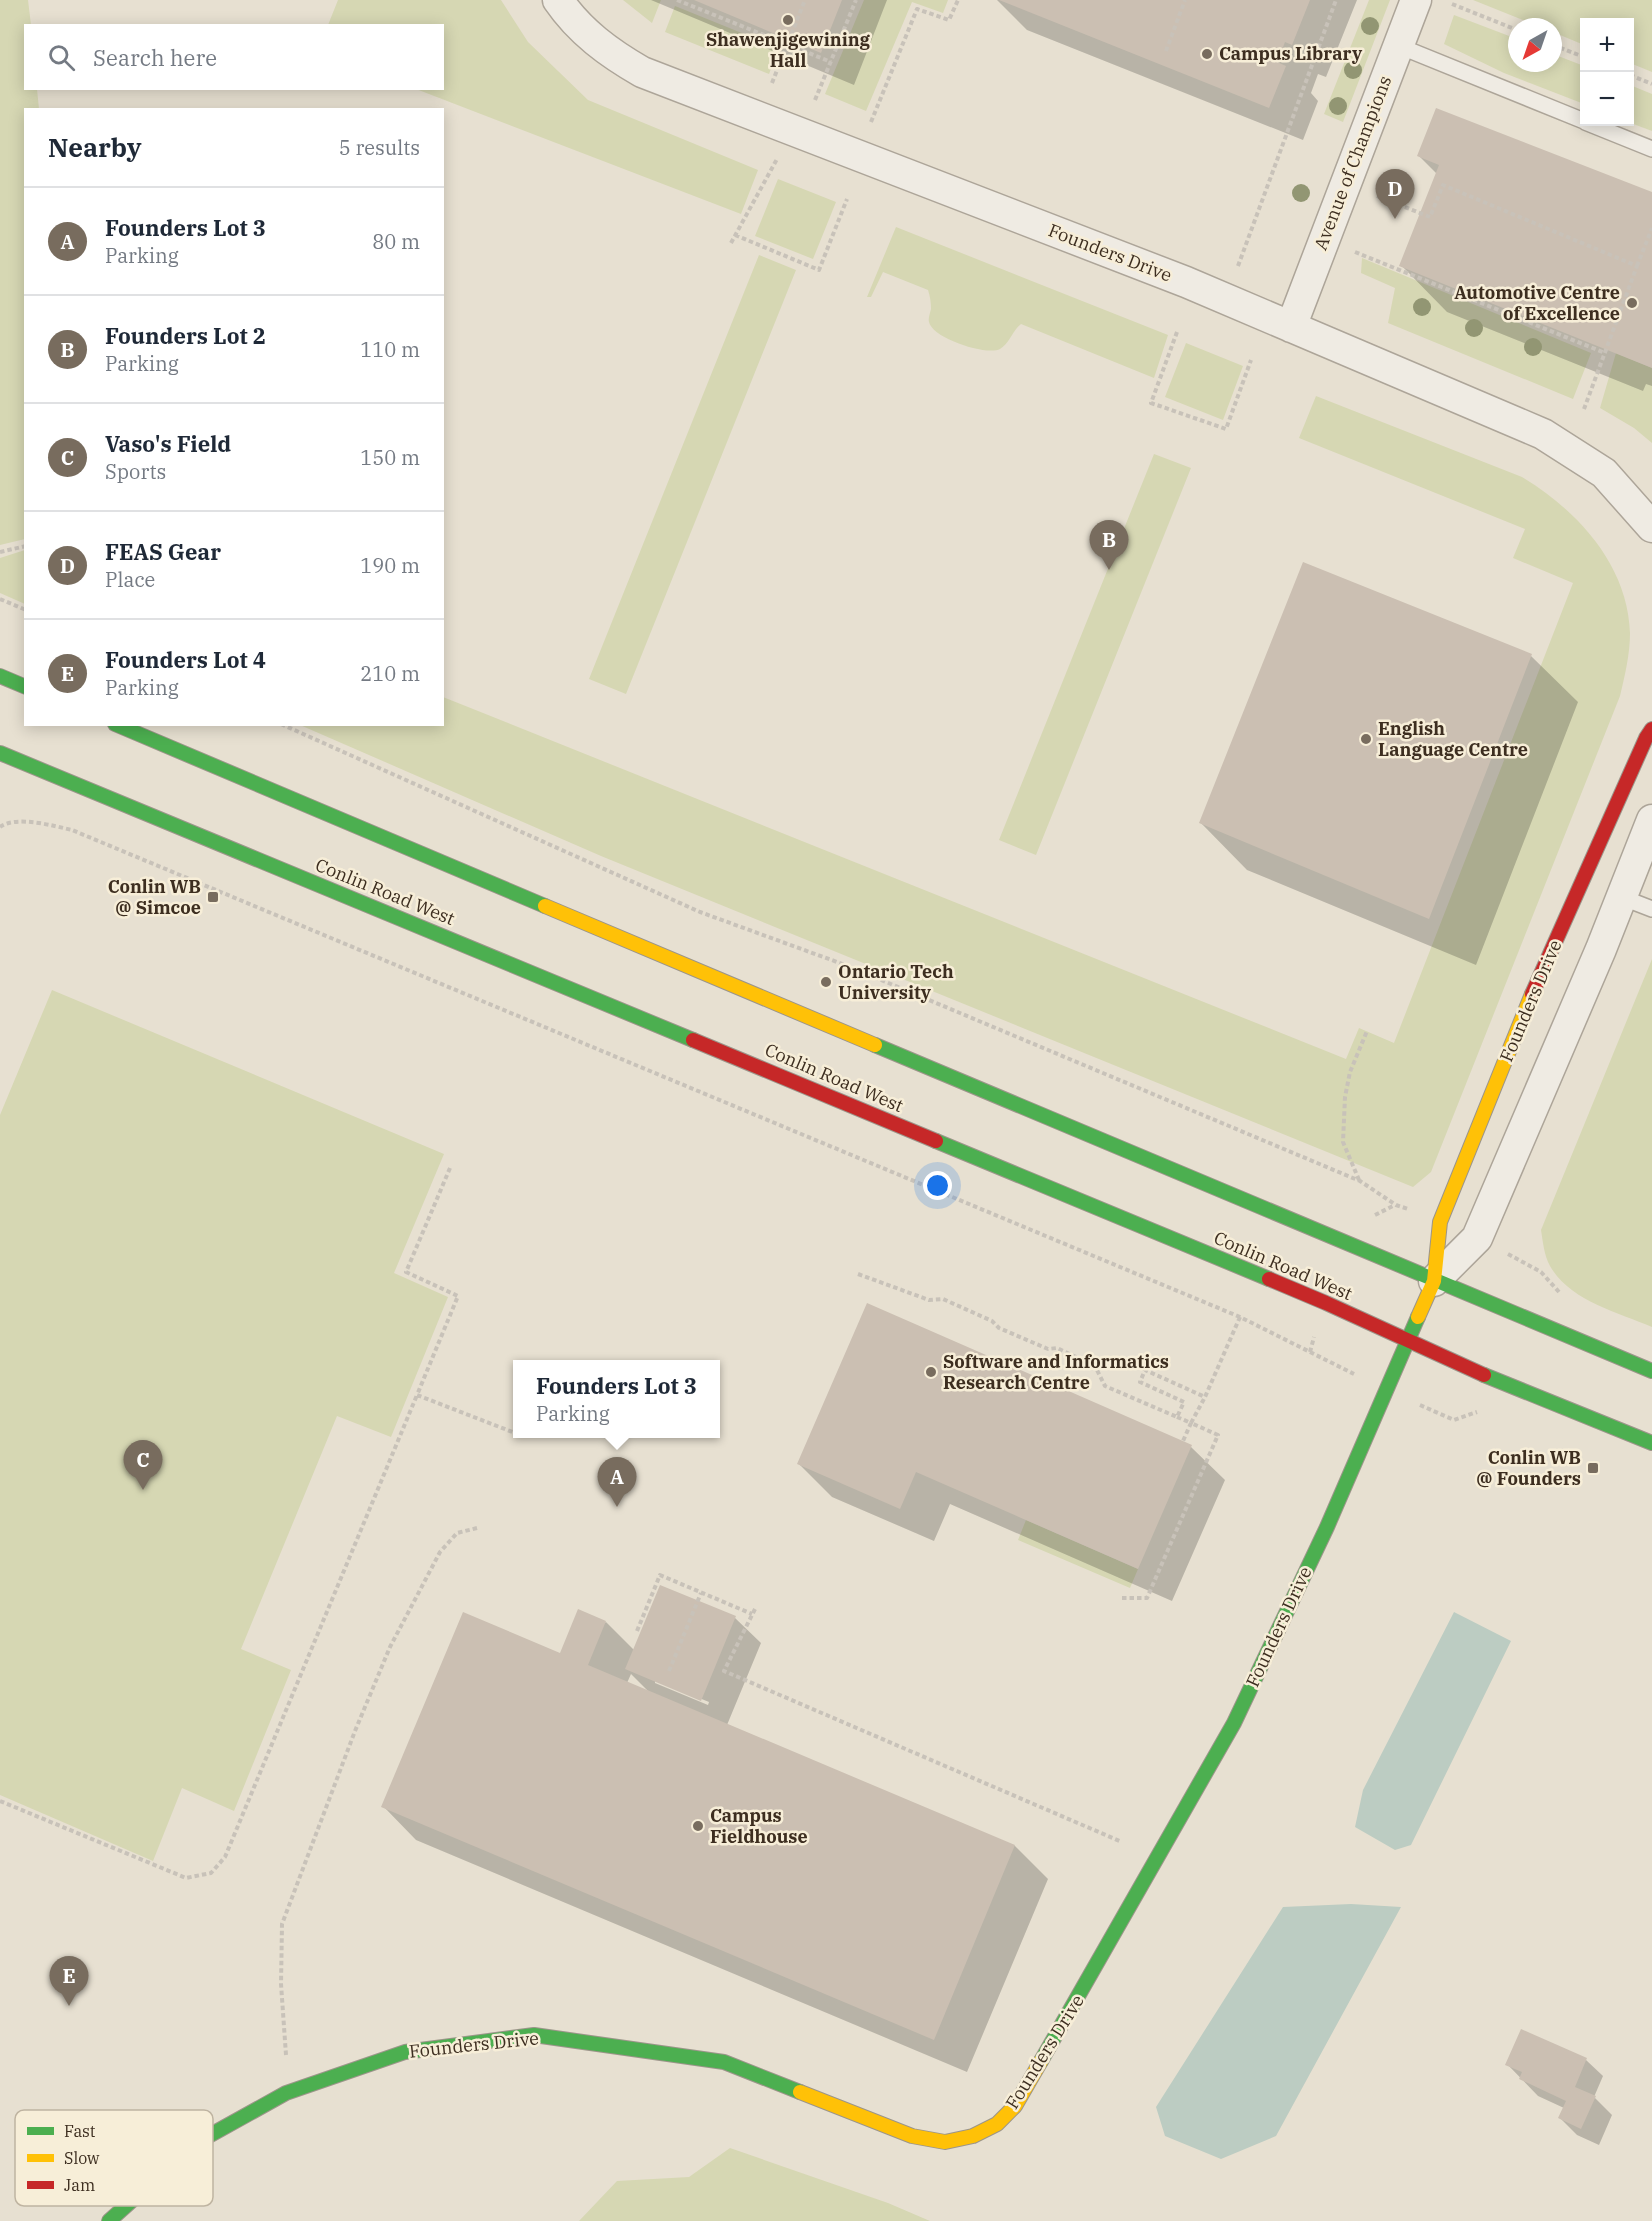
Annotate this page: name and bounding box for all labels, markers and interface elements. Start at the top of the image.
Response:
marker: Shawenjigewining Hall [781,13,795,27]
north arrow [1508,18,1562,72]
map controls [1580,18,1634,126]
button: + [1580,18,1634,72]
search box [24,24,444,90]
place label: Shawenjigewining Hall [706,28,871,72]
icon: search [45,41,78,74]
place label: Campus Library [1219,42,1363,65]
text: Search here [93,43,217,72]
marker: Campus Library [1200,47,1214,61]
street label: Avenue of Champions [1309,72,1396,253]
button: − [1580,72,1634,126]
text: Nearby [48,130,142,164]
text: 5 results [339,134,420,161]
pin: D [1376,170,1414,219]
text: Founders Lot 3 [105,213,266,242]
street label: Founders Drive [1045,218,1175,287]
text: A [61,228,74,255]
text: 80 m [372,228,420,255]
text: Parking [105,242,179,269]
place label: Automotive Centre of Excellence [1454,281,1620,325]
marker: Automotive Centre of Excellence [1625,296,1639,310]
text: Founders Lot 2 [105,321,266,350]
text: B [60,336,75,363]
text: 110 m [360,336,420,363]
text: Parking [105,350,179,377]
text: Vaso's Field [105,429,231,458]
text: C [61,444,74,471]
text: 150 m [360,444,420,471]
text: Sports [105,458,166,485]
pin: B [1090,520,1128,570]
text: FEAS Gear [105,537,221,566]
text: D [60,552,75,579]
text: 190 m [360,552,420,579]
text: Place [105,566,155,593]
text: Founders Lot 4 [105,645,266,674]
text: E [61,660,74,687]
text: 210 m [360,660,420,687]
text: Parking [105,674,179,701]
place label: English Language Centre [1378,717,1528,761]
marker: English Language Centre [1359,732,1373,746]
street label: Conlin Road West [312,853,458,930]
place label: Conlin WB @ Simcoe [108,875,201,919]
marker: Conlin WB @ Simcoe [206,890,220,904]
street label: Founders Drive [1494,936,1567,1065]
place label: Ontario Tech University [838,960,954,1004]
marker: Ontario Tech University [819,975,833,989]
street label: Conlin Road West [761,1038,907,1117]
your location [923,1171,952,1200]
street label: Conlin Road West [1210,1226,1356,1305]
place label: Software and Informatics Research Centre [943,1350,1169,1394]
popup [513,1360,720,1438]
marker: Software and Informatics Research Centre [924,1365,938,1379]
text: Founders Lot 3 [536,1371,697,1400]
text: Parking [536,1400,610,1427]
pin: C [124,1440,162,1490]
place label: Conlin WB @ Founders [1476,1446,1581,1490]
pin: A [598,1458,636,1507]
marker: Conlin WB @ Founders [1586,1461,1600,1475]
street label: Founders Drive [1241,1563,1317,1691]
place label: Campus Fieldhouse [710,1804,808,1848]
marker: Campus Fieldhouse [691,1819,705,1833]
pin: E [50,1956,88,2006]
street label: Founders Drive [1000,1990,1089,2113]
street label: Founders Drive [408,2026,540,2063]
legend [15,2110,213,2206]
text: Fast [64,2121,96,2141]
text: Slow [64,2148,100,2168]
text: Jam [64,2175,95,2195]

